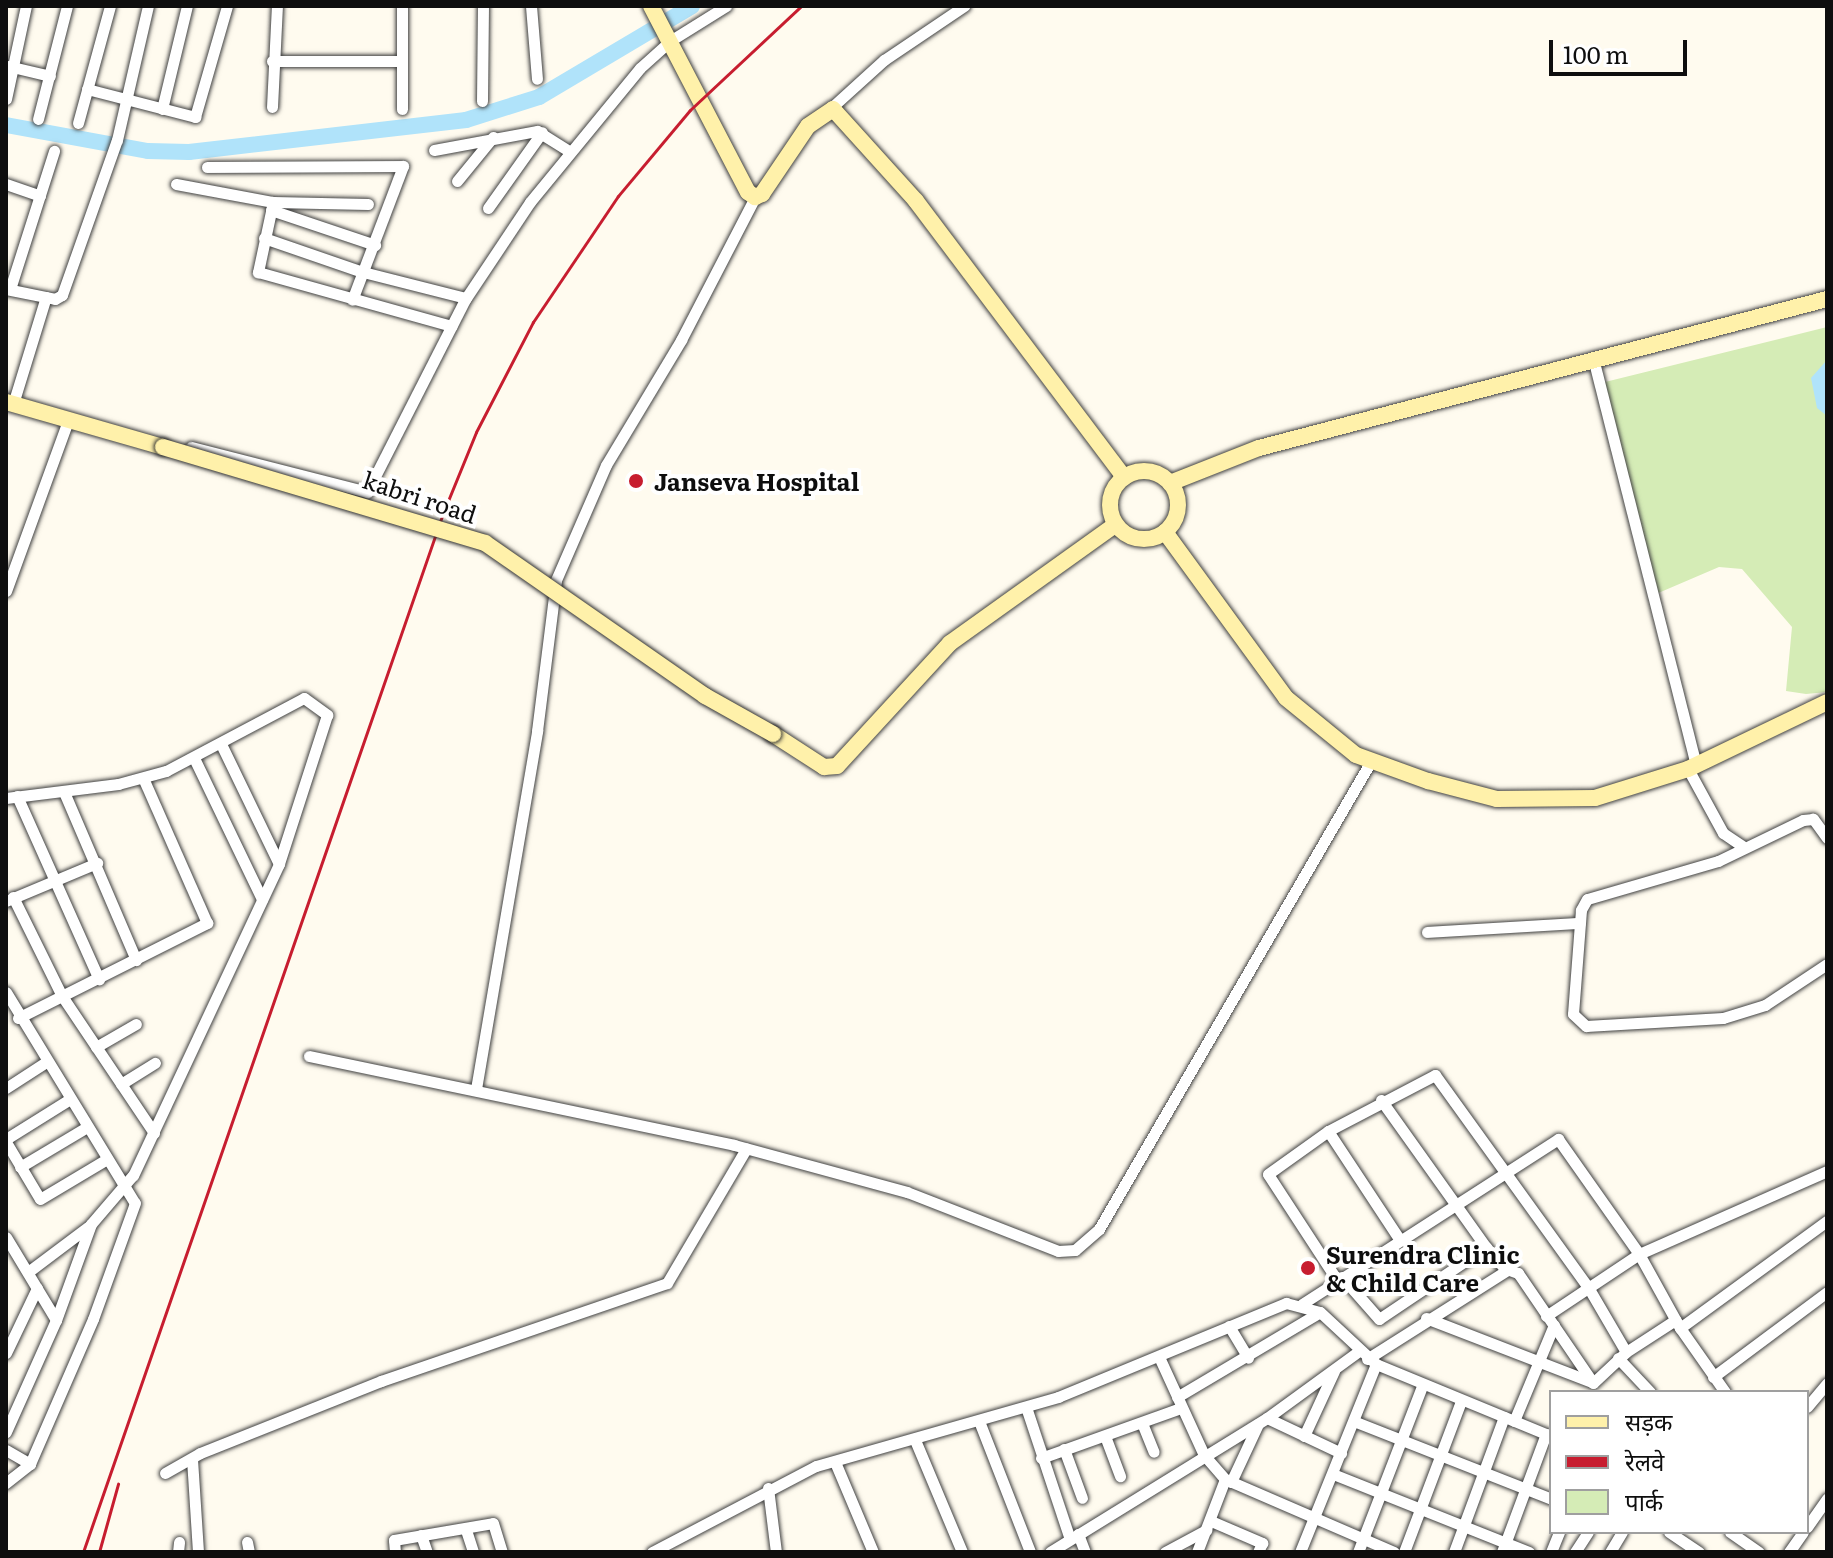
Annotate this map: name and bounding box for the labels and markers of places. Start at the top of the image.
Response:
place label: Janseva Hospital [654,467,859,495]
marker: Janseva Hospital [625,470,647,492]
place label: Surendra Clinic & Child Care [1326,1240,1519,1296]
marker: Surendra Clinic & Child Care [1297,1257,1319,1279]

